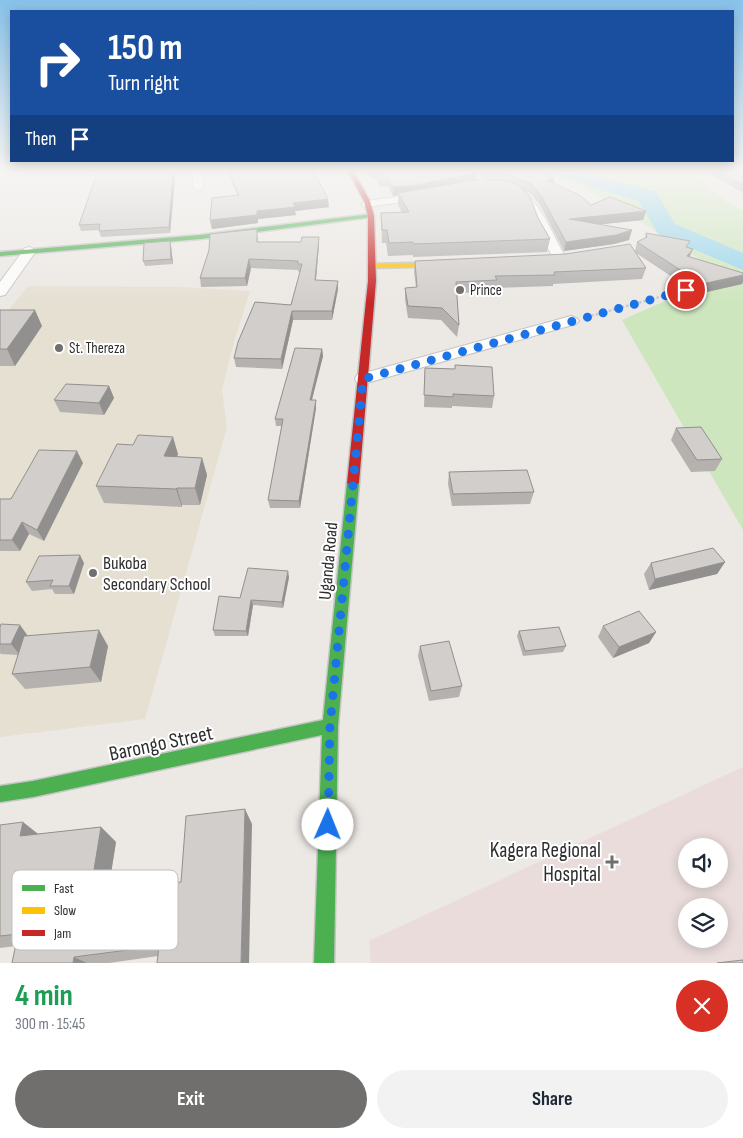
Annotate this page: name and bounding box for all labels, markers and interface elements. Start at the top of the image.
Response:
text: 150 m [108,27,182,70]
icon: right [25,30,90,95]
text: Turn right [108,70,179,97]
icon: arrive [66,125,94,153]
text: Then [25,128,56,151]
pin [665,269,707,311]
icon: arrive [672,276,700,304]
place label: Prince [470,281,502,300]
marker: Prince [454,284,466,296]
place label: St. Thereza [69,339,125,358]
marker: St. Thereza [53,342,65,354]
street label: Uganda Road [315,521,342,601]
place label: Bukoba Secondary School [103,553,211,595]
marker: Bukoba Secondary School [87,567,99,579]
street label: Barongo Street [107,720,215,767]
position arrow [301,798,353,850]
place label: Kagera Regional Hospital [490,838,601,887]
map controls [678,838,728,948]
button: sound [678,838,728,888]
marker: Kagera Regional Hospital [605,855,619,869]
legend [12,870,178,950]
text: Fast [54,880,74,897]
button: layers [678,898,728,948]
text: Slow [54,902,76,919]
text: Jam [53,925,71,942]
text: 4 min [15,978,73,1014]
button: close [676,980,728,1032]
text: 300 m · 15:45 [15,1015,85,1034]
button: Exit [15,1070,367,1128]
button: Share [377,1070,728,1128]

